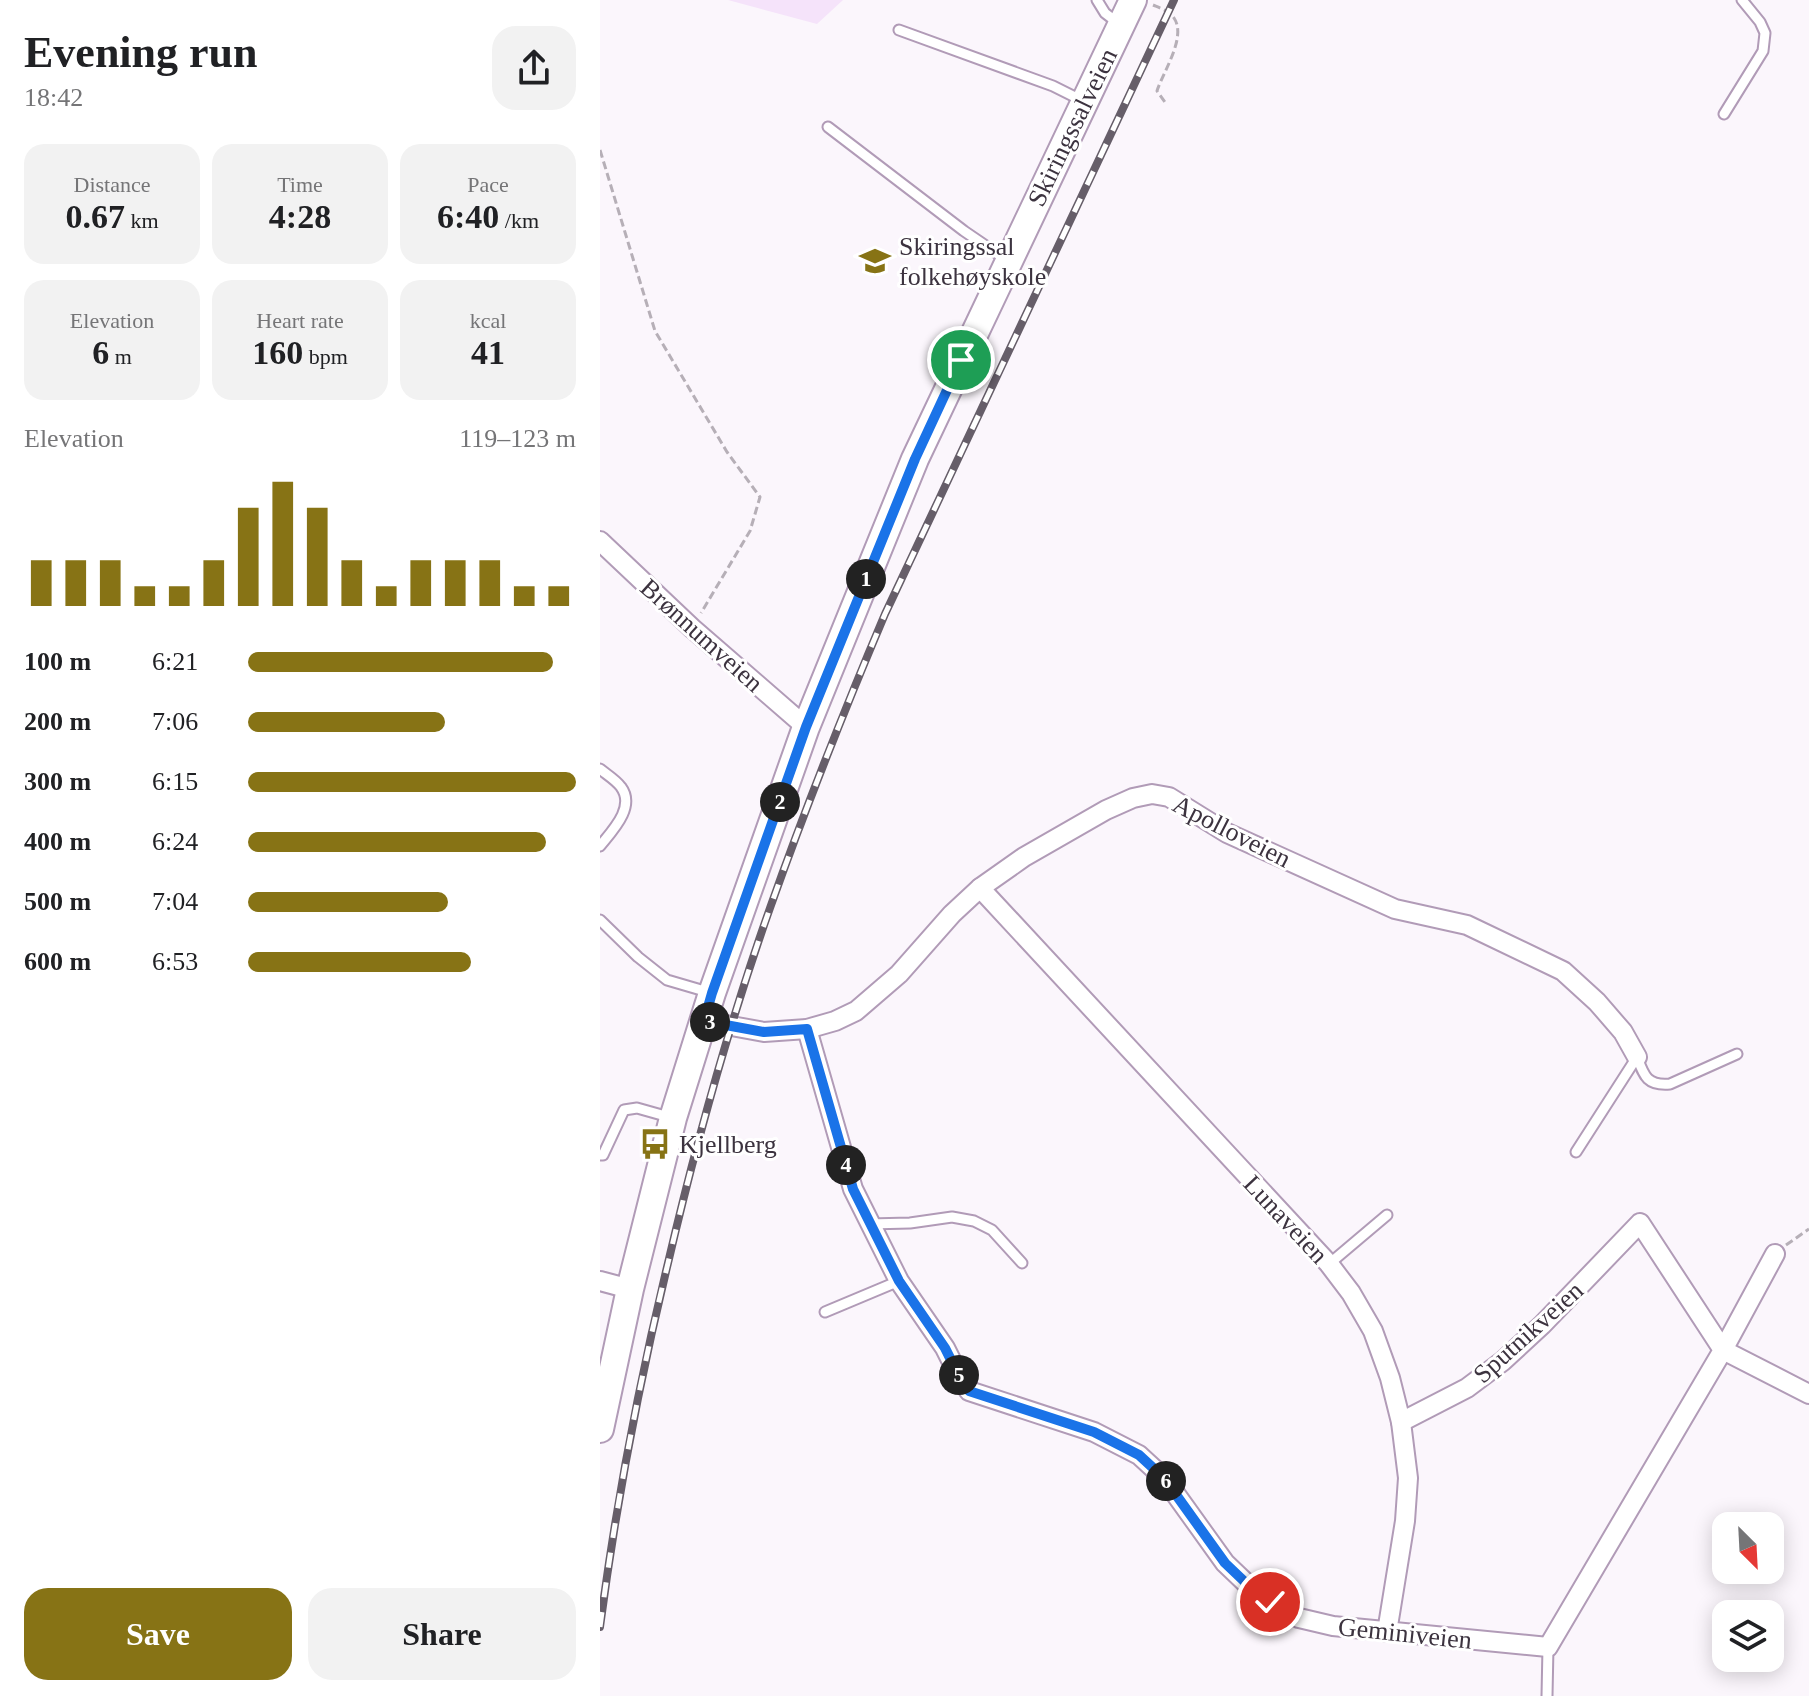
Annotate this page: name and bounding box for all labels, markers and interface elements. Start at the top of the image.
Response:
button: share [492,26,576,110]
text: Evening run [24,28,258,77]
street label: Skiringssalveien [1022,44,1123,211]
text: 18:42 [24,83,83,112]
text: Distance [74,172,150,197]
text: Time [277,172,323,197]
text: Pace [467,172,509,197]
text: 0.67 [65,198,125,235]
text: 4:28 [269,198,331,235]
text: 6:40 [437,198,499,235]
text: km [125,208,159,233]
text: /km [499,208,539,233]
place label: Skiringssal folkehøyskole [899,232,1046,291]
school or university icon: Skiringssal folkehøyskole [858,244,892,278]
text: Elevation [70,308,154,333]
text: Heart rate [256,308,344,333]
text: kcal [470,308,506,333]
pin [927,326,995,394]
text: 6 [92,334,109,371]
text: 160 [252,334,303,371]
text: 41 [471,334,505,371]
icon: arrive [939,338,983,382]
text: m [109,344,132,369]
text: bpm [303,344,348,369]
text: Elevation [24,424,124,453]
text: 119–123 m [459,424,576,453]
pin: 1 [846,559,886,599]
text: 1 [861,566,872,591]
street label: Brønnumveien [635,573,769,698]
text: 100 m [24,647,91,676]
text: 6:21 [152,647,198,676]
text: 200 m [24,707,91,736]
text: 7:06 [152,707,198,736]
text: 300 m [24,767,91,796]
text: 6:15 [152,767,198,796]
pin: 2 [760,782,800,822]
text: 2 [775,789,786,814]
street label: Apolloveien [1168,789,1296,874]
text: 400 m [24,827,91,856]
text: 6:24 [152,827,198,856]
text: 500 m [24,887,91,916]
text: 7:04 [152,887,198,916]
text: 600 m [24,947,91,976]
text: 6:53 [152,947,198,976]
pin: 3 [690,1002,730,1042]
text: 3 [705,1009,716,1034]
bus stop icon: Kjellberg [638,1127,672,1161]
place label: Kjellberg [679,1130,777,1159]
pin: 4 [826,1145,866,1185]
text: 4 [841,1152,852,1177]
street label: Lunaveien [1238,1169,1334,1269]
street label: Sputnikveien [1468,1276,1589,1389]
pin: 5 [939,1355,979,1395]
text: 5 [954,1362,965,1387]
pin: 6 [1146,1461,1186,1501]
text: 6 [1161,1468,1172,1493]
north arrow [1712,1512,1784,1584]
map controls [1712,1512,1784,1672]
pin [1236,1568,1304,1636]
icon: check [1248,1580,1292,1624]
button: Save [24,1588,292,1680]
button: Share [308,1588,576,1680]
button: layers [1712,1600,1784,1672]
street label: Geminiveien [1337,1612,1473,1655]

